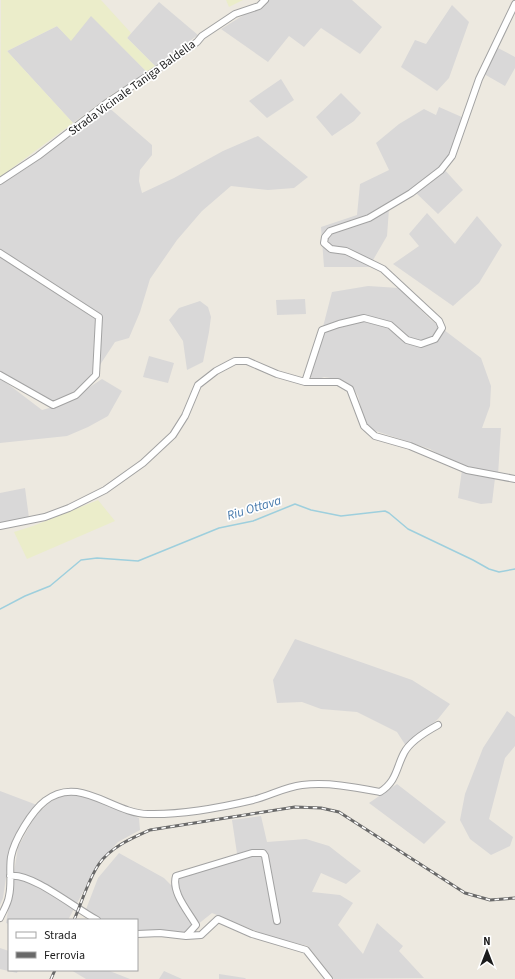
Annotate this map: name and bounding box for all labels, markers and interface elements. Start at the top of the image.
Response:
street label: Strada Vicinale Taniga Baldella [65,36,199,140]
water label: Riu Ottava [225,491,283,525]
legend [8,919,138,971]
text: Strada [44,927,77,944]
north arrow [467,931,507,971]
text: N [483,934,491,949]
text: Ferrovia [44,947,85,964]

